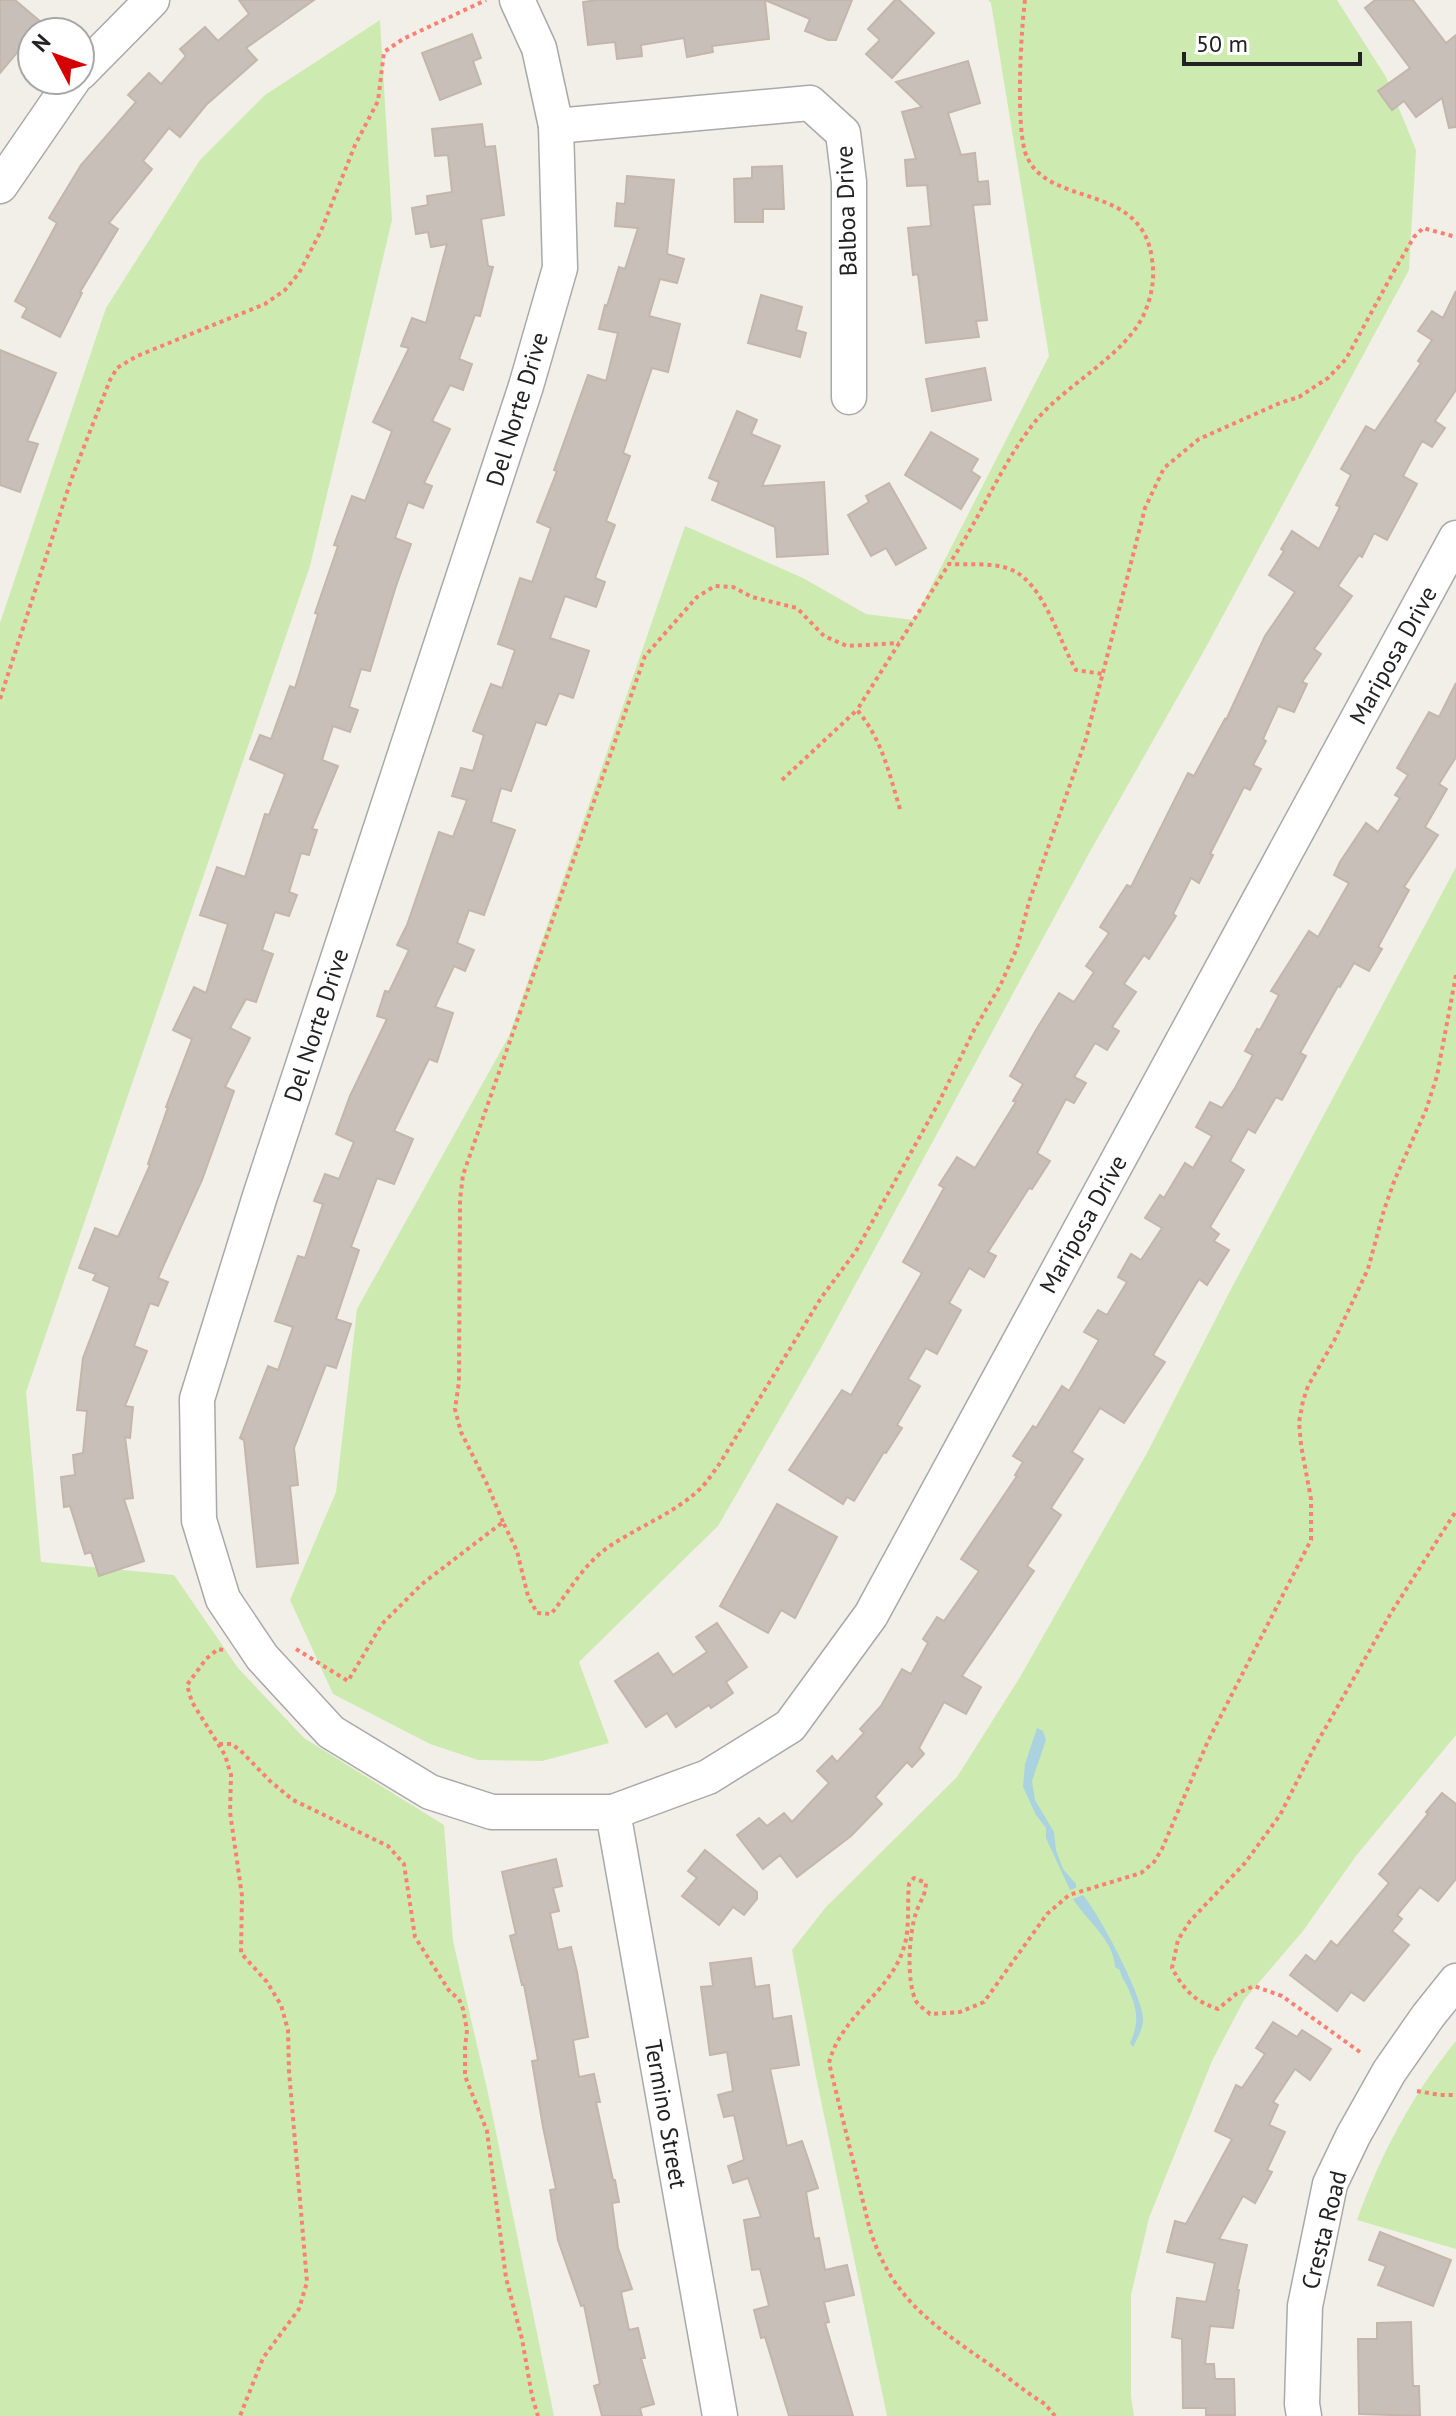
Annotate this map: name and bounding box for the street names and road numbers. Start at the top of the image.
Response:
street label: Balboa Drive [828,145,864,277]
street label: Del Norte Drive [479,328,555,490]
street label: Mariposa Drive [1342,580,1444,730]
street label: Del Norte Drive [277,944,355,1106]
street label: Mariposa Drive [1032,1149,1134,1299]
street label: Termino Street [638,2037,694,2191]
street label: Cresta Road [1294,2168,1354,2292]

